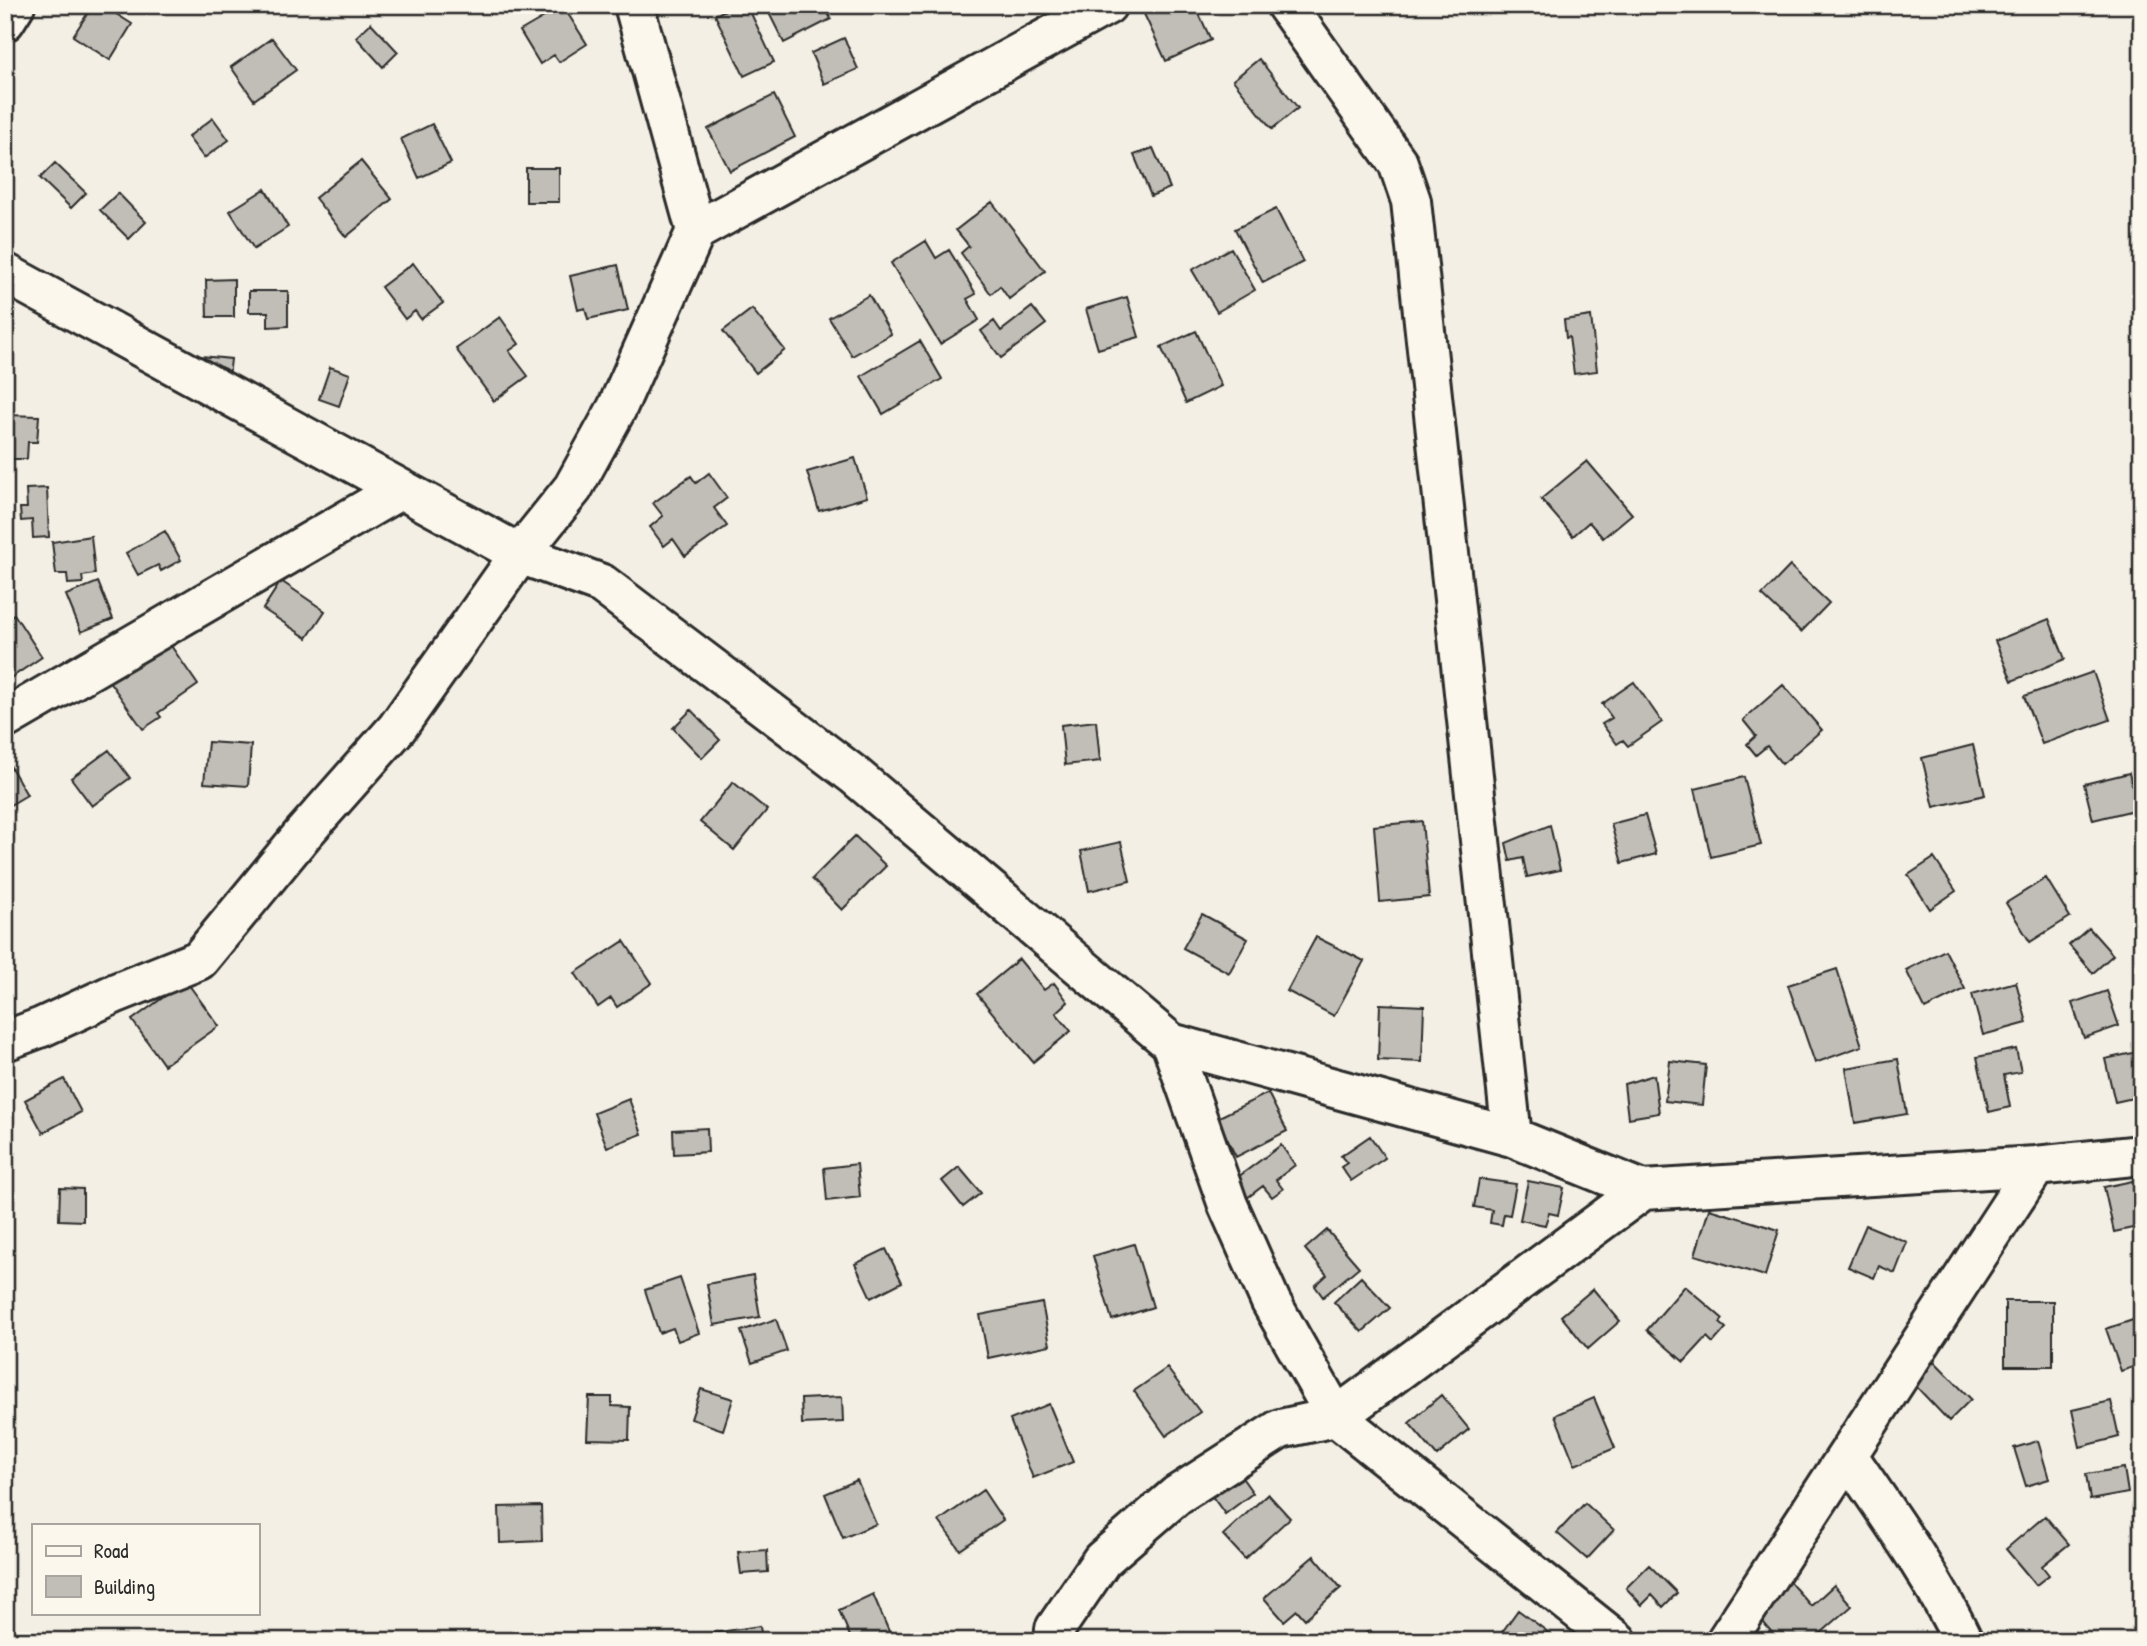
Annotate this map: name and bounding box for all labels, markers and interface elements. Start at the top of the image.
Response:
legend [32,1524,259,1614]
text: Road [94,1536,128,1565]
text: Building [94,1572,155,1601]

